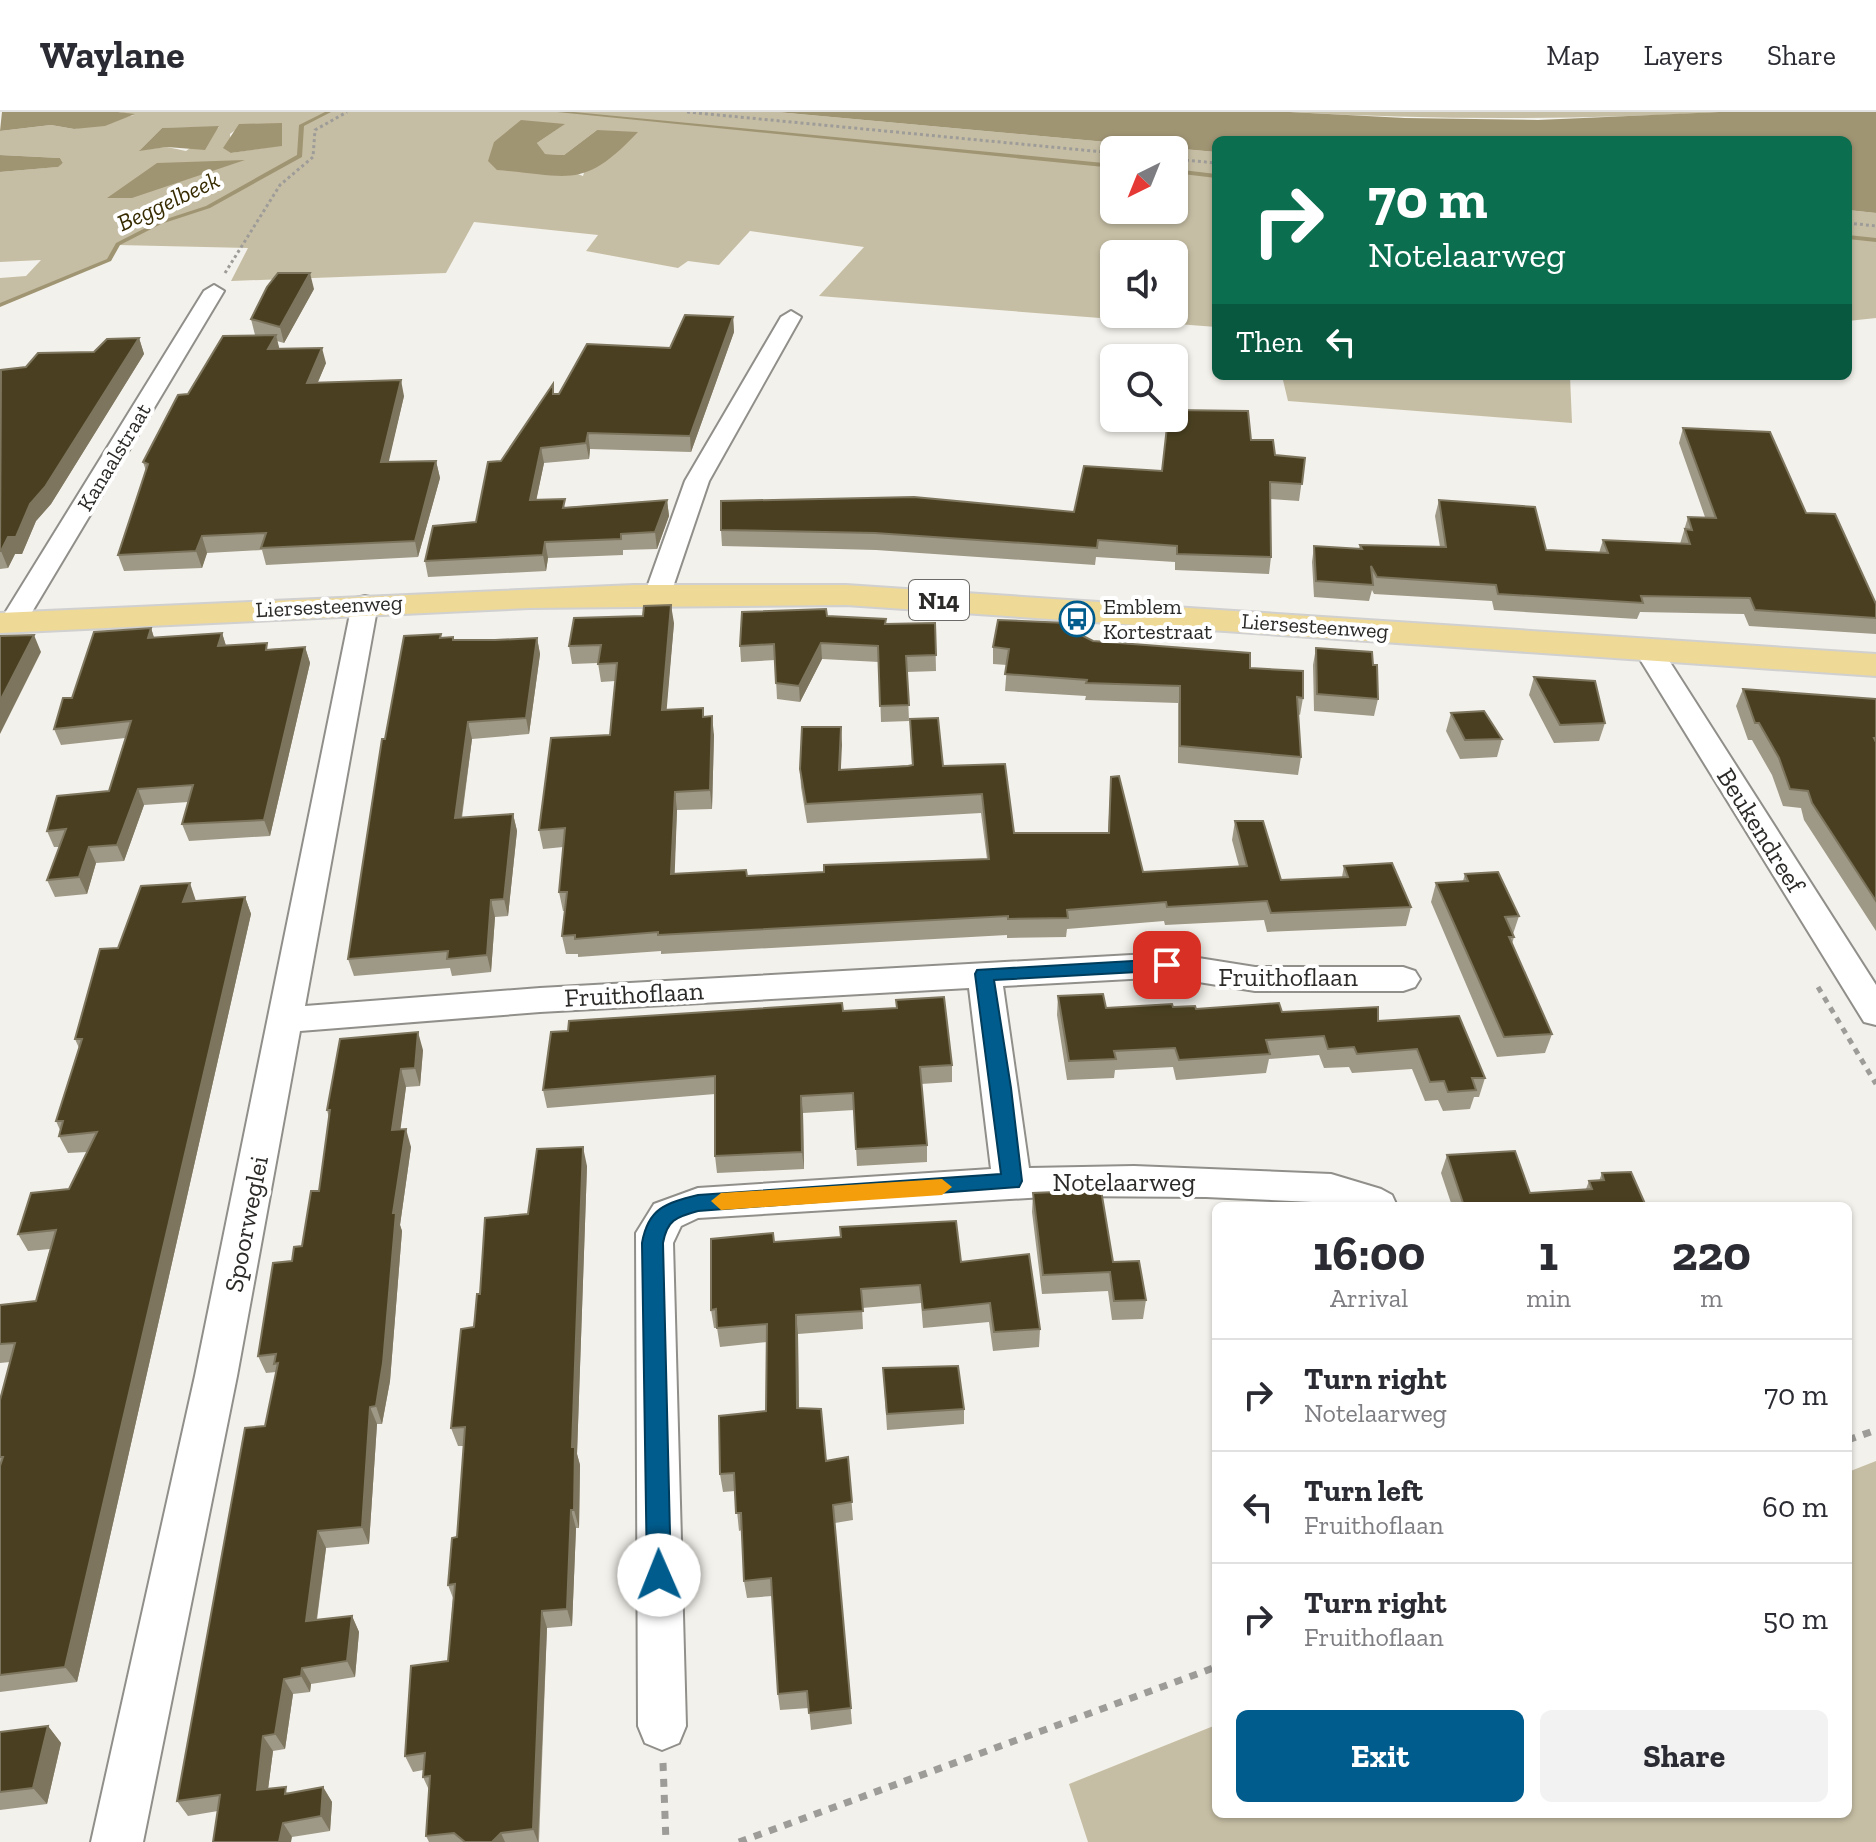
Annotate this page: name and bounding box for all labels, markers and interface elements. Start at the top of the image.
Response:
text: Waylane [40,32,185,78]
text: Map [1546,39,1600,72]
text: Layers [1644,39,1723,72]
text: Share [1767,39,1836,72]
north arrow [1100,136,1188,224]
map controls [1100,136,1188,432]
water label: Beggelbeek [112,165,224,237]
text: 70 m [1368,165,1488,232]
icon: right [1236,168,1340,272]
text: Notelaarweg [1368,233,1566,276]
button: sound [1100,240,1188,328]
icon: left [1319,320,1363,364]
text: Then [1236,324,1303,360]
button: search [1100,344,1188,432]
street label: Kanaalstraat [71,398,157,516]
road number: N14 [909,580,969,620]
street label: Liersesteenweg [255,589,403,623]
place label: Emblem Kortestraat [1103,593,1213,645]
bus stop icon: Emblem Kortestraat [1058,600,1096,638]
street label: Liersesteenweg [1241,607,1389,645]
street label: Beukendreef [1710,762,1813,900]
pin [1133,931,1201,999]
icon: arrive [1145,943,1189,987]
street label: Fruithoflaan [1218,961,1358,993]
street label: Fruithoflaan [563,974,705,1014]
street label: Spoorweglei [217,1153,275,1295]
street label: Notelaarweg [1053,1166,1195,1198]
text: 16:00 [1313,1225,1425,1282]
text: 1 [1539,1225,1558,1282]
text: 220 [1672,1225,1751,1282]
text: Arrival [1330,1282,1408,1314]
text: min [1526,1282,1571,1314]
text: m [1700,1282,1723,1314]
text: Turn right [1304,1361,1446,1397]
icon: right [1236,1373,1280,1417]
text: 70 m [1764,1377,1828,1413]
text: Notelaarweg [1304,1397,1447,1429]
text: Turn left [1304,1473,1423,1509]
icon: left [1236,1485,1280,1529]
text: 60 m [1762,1489,1828,1525]
text: Fruithoflaan [1304,1509,1444,1541]
position arrow [617,1533,701,1617]
text: Turn right [1304,1585,1446,1621]
icon: right [1236,1597,1280,1641]
text: 50 m [1763,1601,1828,1637]
text: Fruithoflaan [1304,1621,1444,1653]
button: Exit [1236,1710,1524,1802]
button: Share [1540,1710,1828,1802]

